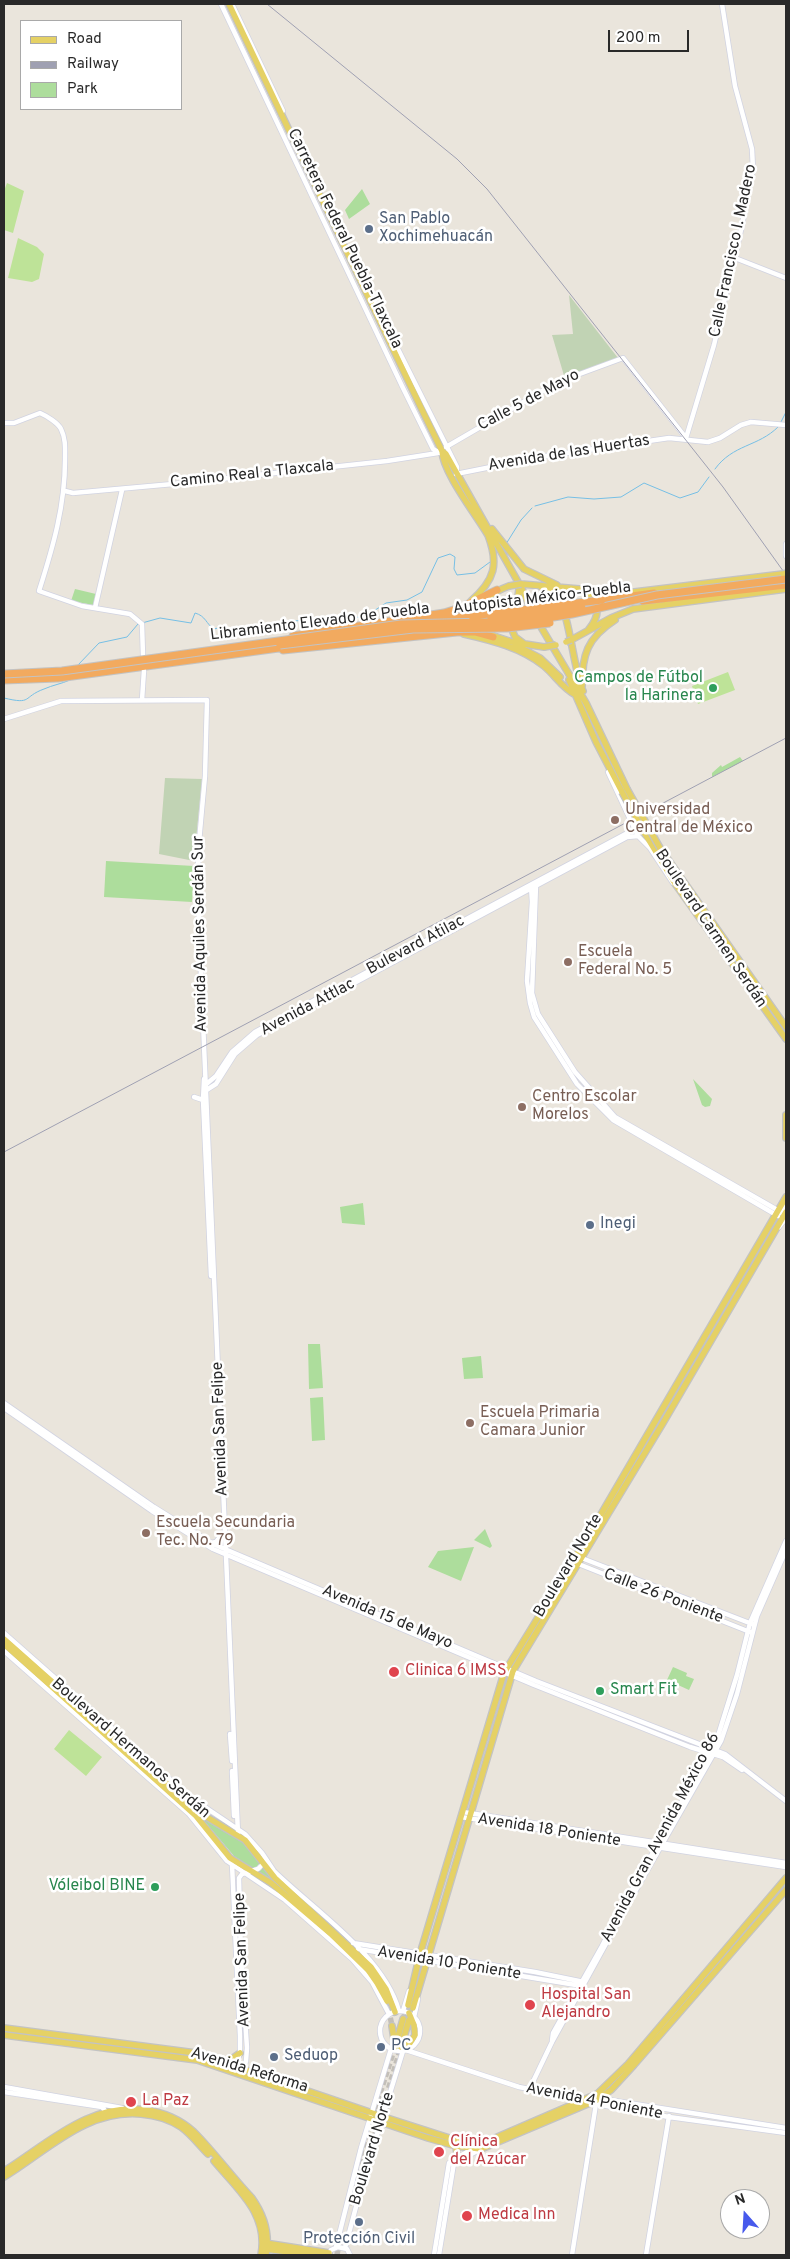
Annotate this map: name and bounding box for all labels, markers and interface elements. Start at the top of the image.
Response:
legend [20,20,182,110]
scale bar [610,20,691,52]
text: 200 m [616,29,661,48]
text: Road [67,30,102,49]
text: Railway [67,55,119,74]
text: Park [67,80,98,99]
street label: Carretera Federal Puebla-Tlaxcala [282,126,406,352]
street label: Calle Francisco I. Madero [706,163,762,339]
place label: San Pablo Xochimehuacán [379,210,493,248]
marker: San Pablo Xochimehuacán [363,223,375,235]
street label: Calle 5 de Mayo [475,366,583,436]
street label: Avenida de las Huertas [487,432,651,476]
street label: Camino Real a Tlaxcala [169,457,335,493]
street label: Autopista México-Puebla [452,579,632,619]
street label: Libramiento Elevado de Puebla [209,600,431,646]
place label: Campos de Fútbol la Harinera [574,669,703,707]
marker: Campos de Fútbol la Harinera [707,682,719,694]
place label: Universidad Central de México [625,801,753,839]
marker: Universidad Central de México [609,814,621,826]
street label: Avenida Aquiles Serdán Sur [190,835,212,1033]
street label: Boulevard Carmen Serdán [650,846,770,1012]
street label: Bulevard Atilac [364,912,468,980]
place label: Escuela Federal No. 5 [578,943,672,981]
marker: Escuela Federal No. 5 [562,956,574,968]
street label: Avenida Attlac [257,975,359,1041]
place label: Centro Escolar Morelos [532,1088,637,1126]
marker: Centro Escolar Morelos [516,1101,528,1113]
place label: Inegi [600,1215,636,1235]
marker: Inegi [584,1219,596,1231]
street label: Avenida San Felipe [209,1361,233,1497]
place label: Escuela Primaria Camara Junior [480,1404,600,1442]
marker: Escuela Primaria Camara Junior [464,1417,476,1429]
street label: Boulevard Norte [531,1511,607,1621]
place label: Escuela Secundaria Tec. No. 79 [156,1514,295,1552]
marker: Escuela Secundaria Tec. No. 79 [140,1527,152,1539]
street label: Calle 26 Poniente [600,1565,726,1629]
street label: Avenida 15 de Mayo [319,1582,455,1654]
place label: Clinica 6 IMSS [405,1662,507,1682]
marker: Clinica 6 IMSS [387,1665,401,1679]
street label: Boulevard Hermanos Serdán [47,1675,213,1823]
place label: Smart Fit [610,1681,677,1701]
marker: Smart Fit [594,1685,606,1697]
street label: Avenida Gran Avenida México 86 [597,1730,725,1946]
street label: Avenida 18 Poniente [476,1810,622,1852]
place label: Vóleibol BINE [48,1877,145,1897]
marker: Vóleibol BINE [149,1881,161,1893]
street label: Avenida San Felipe [231,1892,255,2028]
street label: Avenida 10 Poniente [376,1943,522,1985]
place label: Hospital San Alejandro [541,1986,631,2024]
marker: Hospital San Alejandro [523,1998,537,2012]
place label: PC [391,2037,411,2057]
marker: PC [375,2041,387,2053]
street label: Avenida Reforma [188,2044,310,2098]
place label: Seduop [284,2047,338,2067]
marker: Seduop [268,2051,280,2063]
street label: Avenida 4 Poniente [524,2079,664,2125]
street label: Boulevard Norte [347,2090,399,2208]
place label: La Paz [142,2092,189,2112]
marker: La Paz [124,2095,138,2109]
place label: Clínica del Azúcar [450,2133,526,2171]
marker: Clínica del Azúcar [432,2145,446,2159]
north arrow [720,2189,770,2239]
text: N [733,2191,748,2210]
place label: Medica Inn [478,2206,556,2226]
marker: Medica Inn [460,2209,474,2223]
marker: Protección Civil [353,2216,365,2228]
place label: Protección Civil [303,2230,415,2250]

